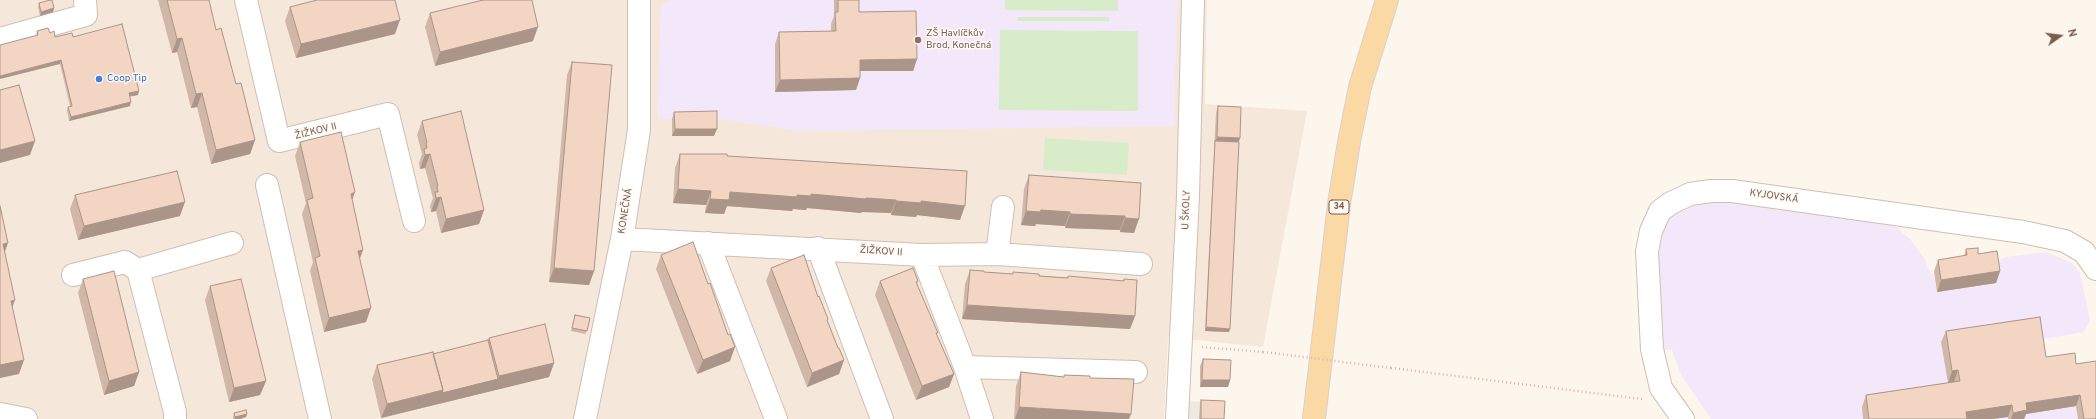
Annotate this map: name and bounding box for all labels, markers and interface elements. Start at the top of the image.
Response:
north arrow [2040,16,2080,56]
place label: ZŠ Havlíčkův Brod, Konečná [926,28,991,52]
text: N [2064,28,2079,39]
marker: ZŠ Havlíčkův Brod, Konečná [913,35,923,45]
place label: Coop Tip [107,73,147,85]
marker: Coop Tip [94,74,104,84]
street label: ŽIŽKOV II [294,121,338,143]
street label: KONEČNÁ [616,187,636,235]
street label: KYJOVSKÁ [1749,188,1799,206]
street label: U ŠKOLY [1180,190,1194,230]
road number: 34 [1329,200,1349,214]
street label: ŽIŽKOV II [859,245,903,259]

